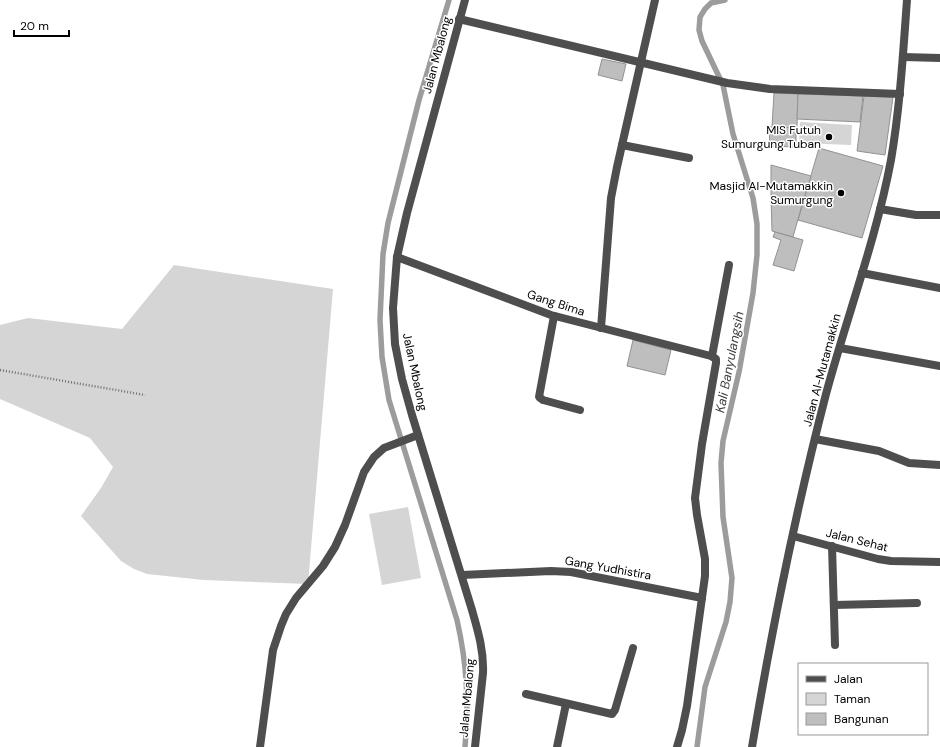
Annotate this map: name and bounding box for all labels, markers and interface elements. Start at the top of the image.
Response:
scale bar [14,12,69,38]
street label: Jalan Mbalong [419,14,455,95]
text: 20 m [20,18,49,34]
place label: MIS Futuh Sumurgung Tuban [721,122,821,152]
marker: MIS Futuh Sumurgung Tuban [824,132,834,142]
place label: Masjid Al-Mutamakkin Sumurgung [709,178,833,208]
marker: Masjid Al-Mutamakkin Sumurgung [836,188,846,198]
street label: Gang Bima [525,286,587,320]
water label: Kali Banyulangsih [711,310,748,414]
street label: Jalan Al-Mutamakkin [799,312,845,428]
street label: Jalan Mbalong [399,332,431,413]
street label: Jalan Sehat [824,525,890,556]
street label: Gang Yudhistira [564,553,652,583]
street label: Jalan Mbalong [456,657,478,738]
legend [798,663,928,735]
text: Jalan [834,671,863,687]
text: Taman [834,691,871,707]
text: Bangunan [834,711,889,727]

